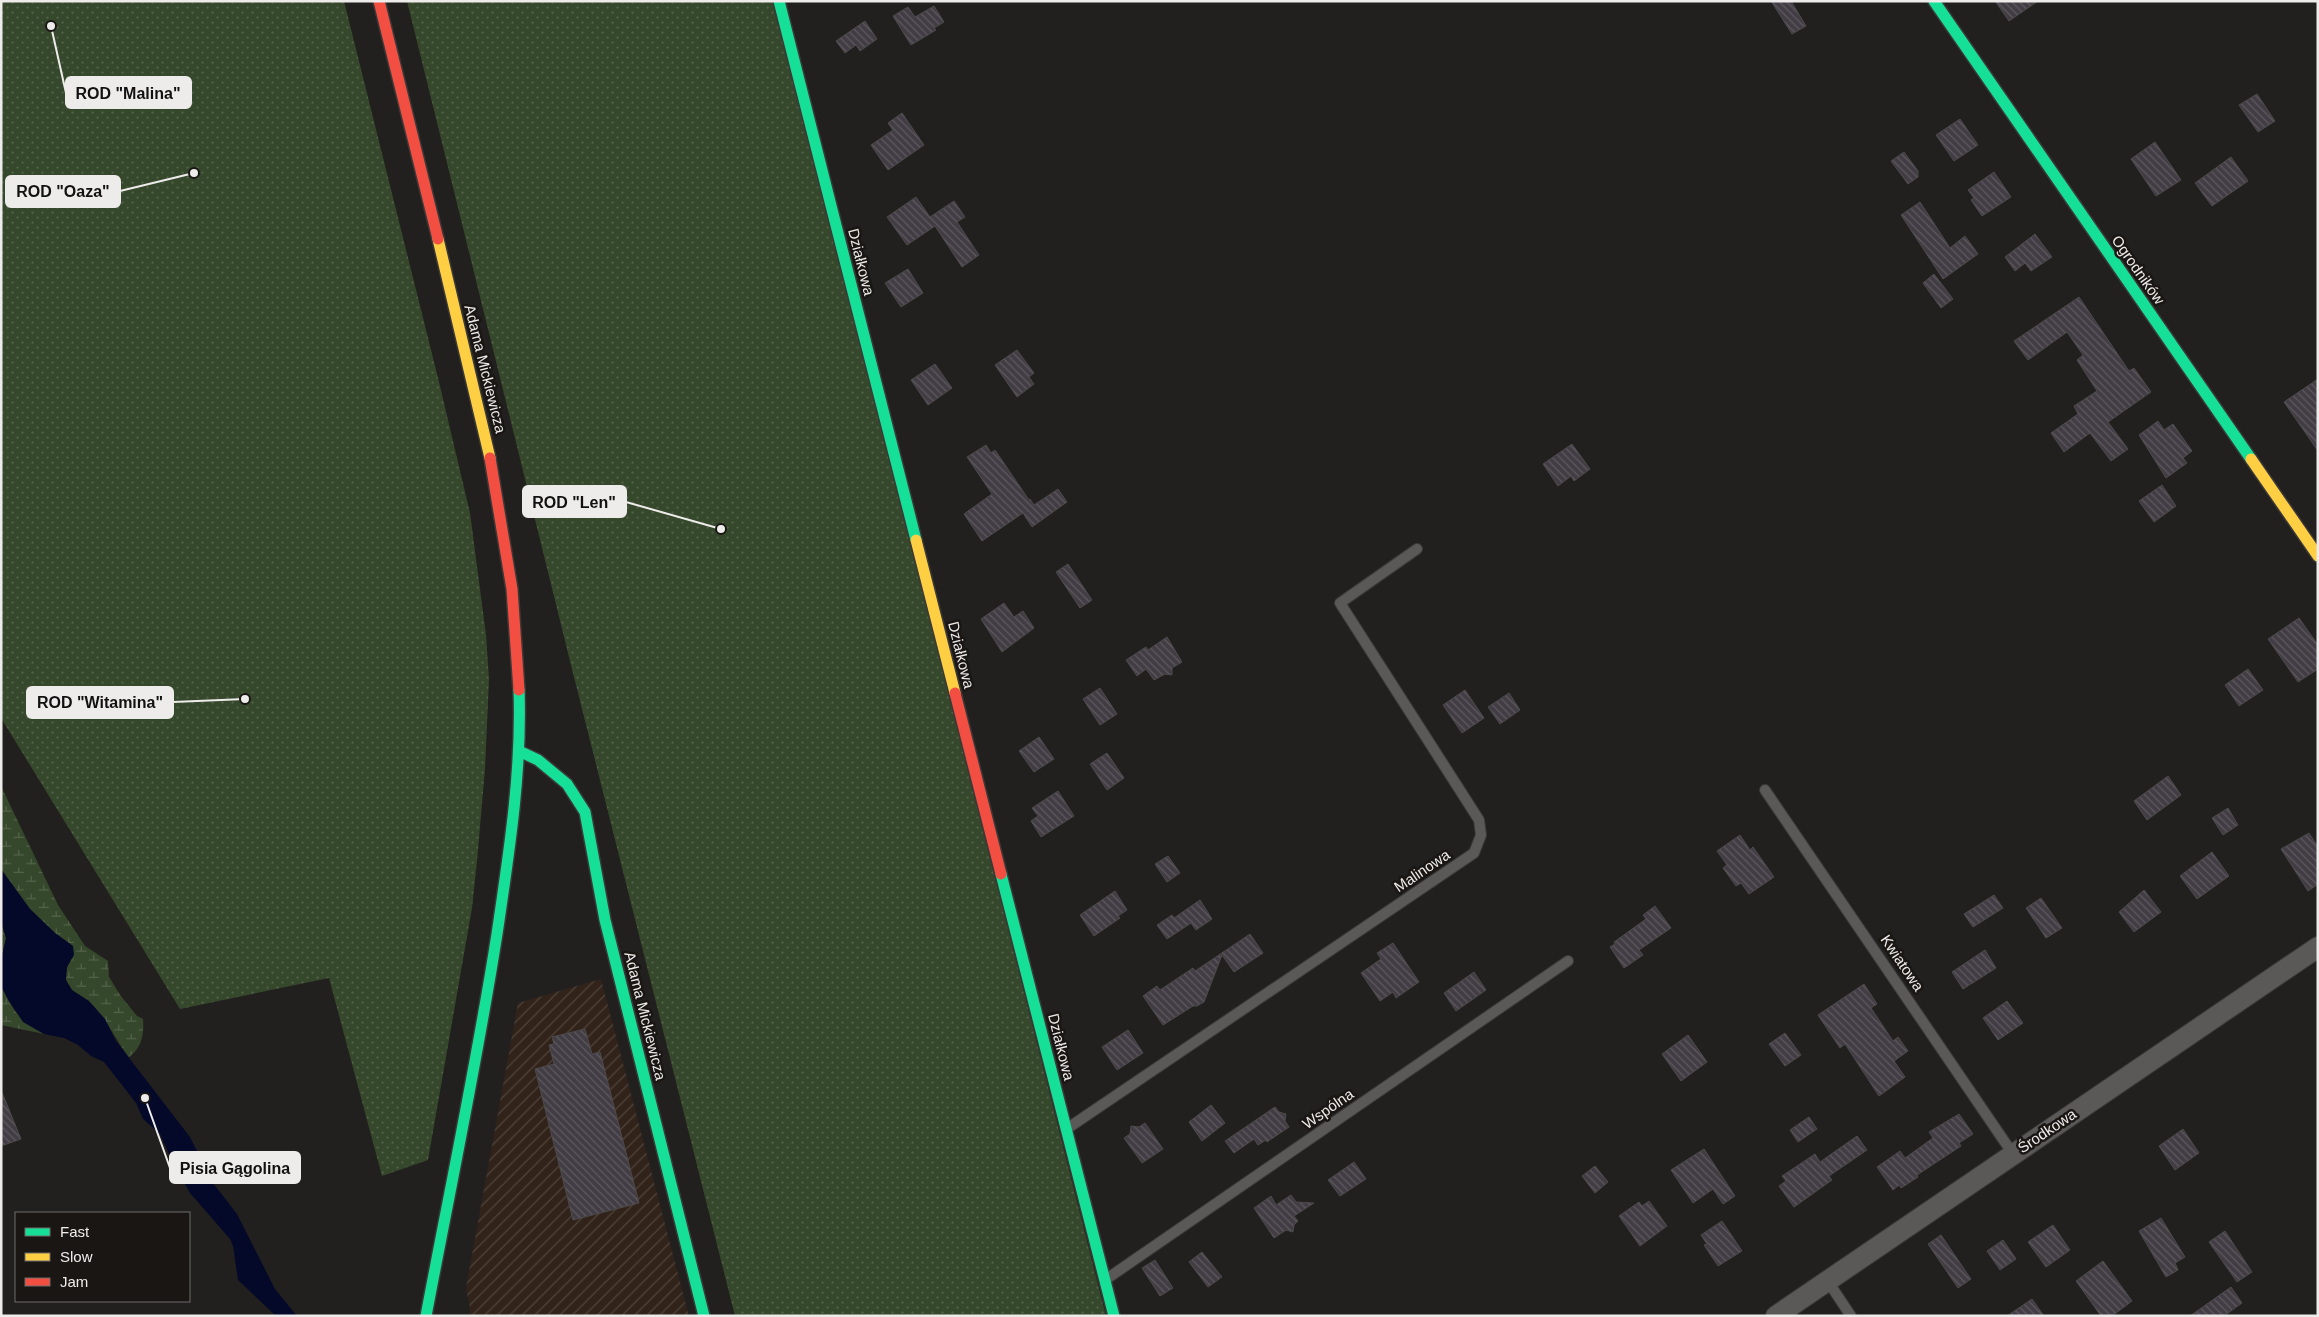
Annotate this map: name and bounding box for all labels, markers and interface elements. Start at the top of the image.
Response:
callout: ROD "Malina" [66,77,191,108]
text: ROD "Malina" [76,85,180,102]
callout: ROD "Oaza" [6,176,120,207]
text: ROD "Oaza" [16,183,110,200]
street label: Działkowa [845,227,878,298]
street label: Ogrodników [2108,232,2168,308]
street label: Adama Mickiewicza [461,303,510,435]
callout: ROD "Len" [523,486,626,517]
text: ROD "Len" [532,494,616,511]
street label: Działkowa [945,620,978,691]
callout: ROD "Witamina" [27,687,173,718]
text: ROD "Witamina" [37,694,163,711]
street label: Malinowa [1391,845,1453,895]
street label: Kwiatowa [1877,931,1928,995]
street label: Adama Mickiewicza [621,950,670,1082]
street label: Działkowa [1045,1012,1078,1083]
street label: Wspólna [1299,1085,1357,1132]
street label: Środkowa [2014,1105,2080,1156]
callout: Pisia Gągolina [170,1152,300,1183]
text: Pisia Gągolina [180,1160,290,1177]
legend [15,1212,190,1302]
text: Fast [60,1223,90,1240]
text: Slow [60,1248,93,1265]
text: Jam [60,1273,88,1290]

